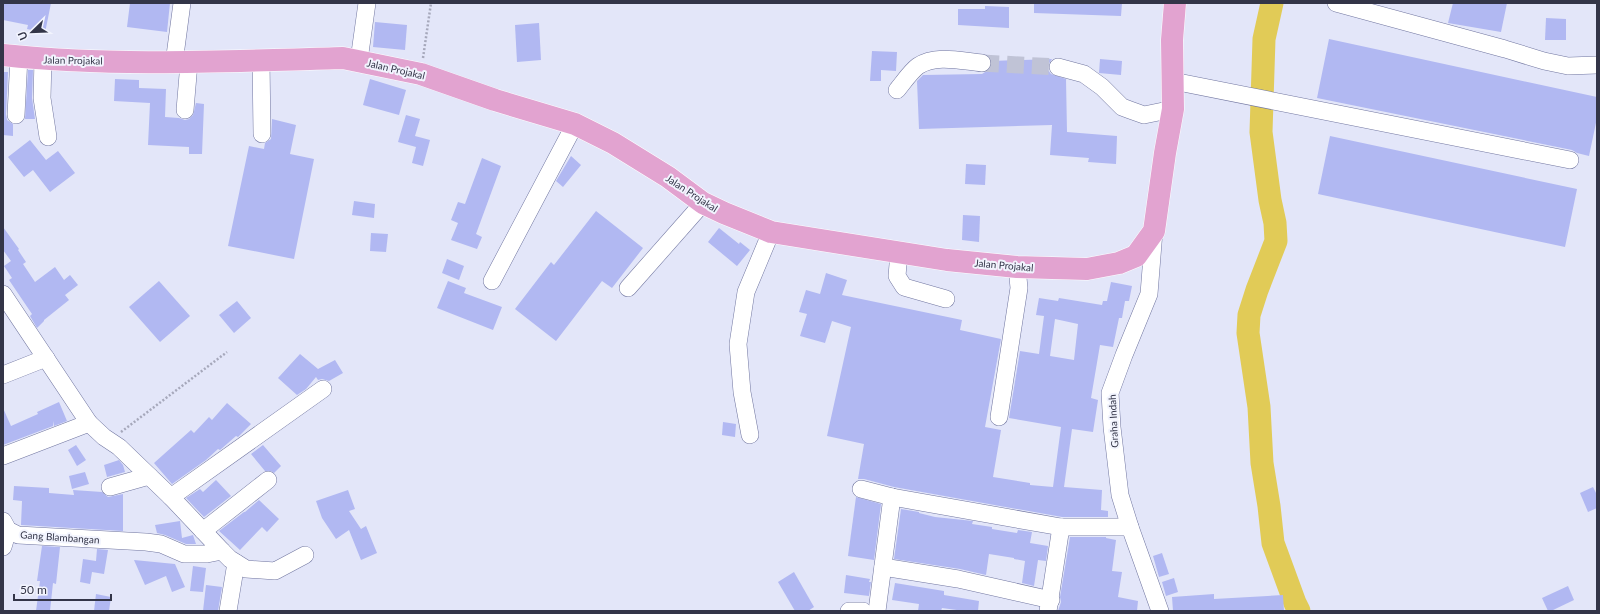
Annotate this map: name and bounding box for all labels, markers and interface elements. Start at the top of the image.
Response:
north arrow [12,12,52,52]
text: U [15,30,30,42]
street label: Jalan Projakal [43,53,103,67]
street label: Jalan Projakal [366,56,426,82]
street label: Jalan Projakal [664,172,720,214]
street label: Jalan Projakal [974,256,1034,274]
street label: Graha Indah [1106,394,1120,448]
street label: Gang Blambangan [20,528,100,546]
scale bar [14,576,111,602]
text: 50 m [20,582,47,597]

